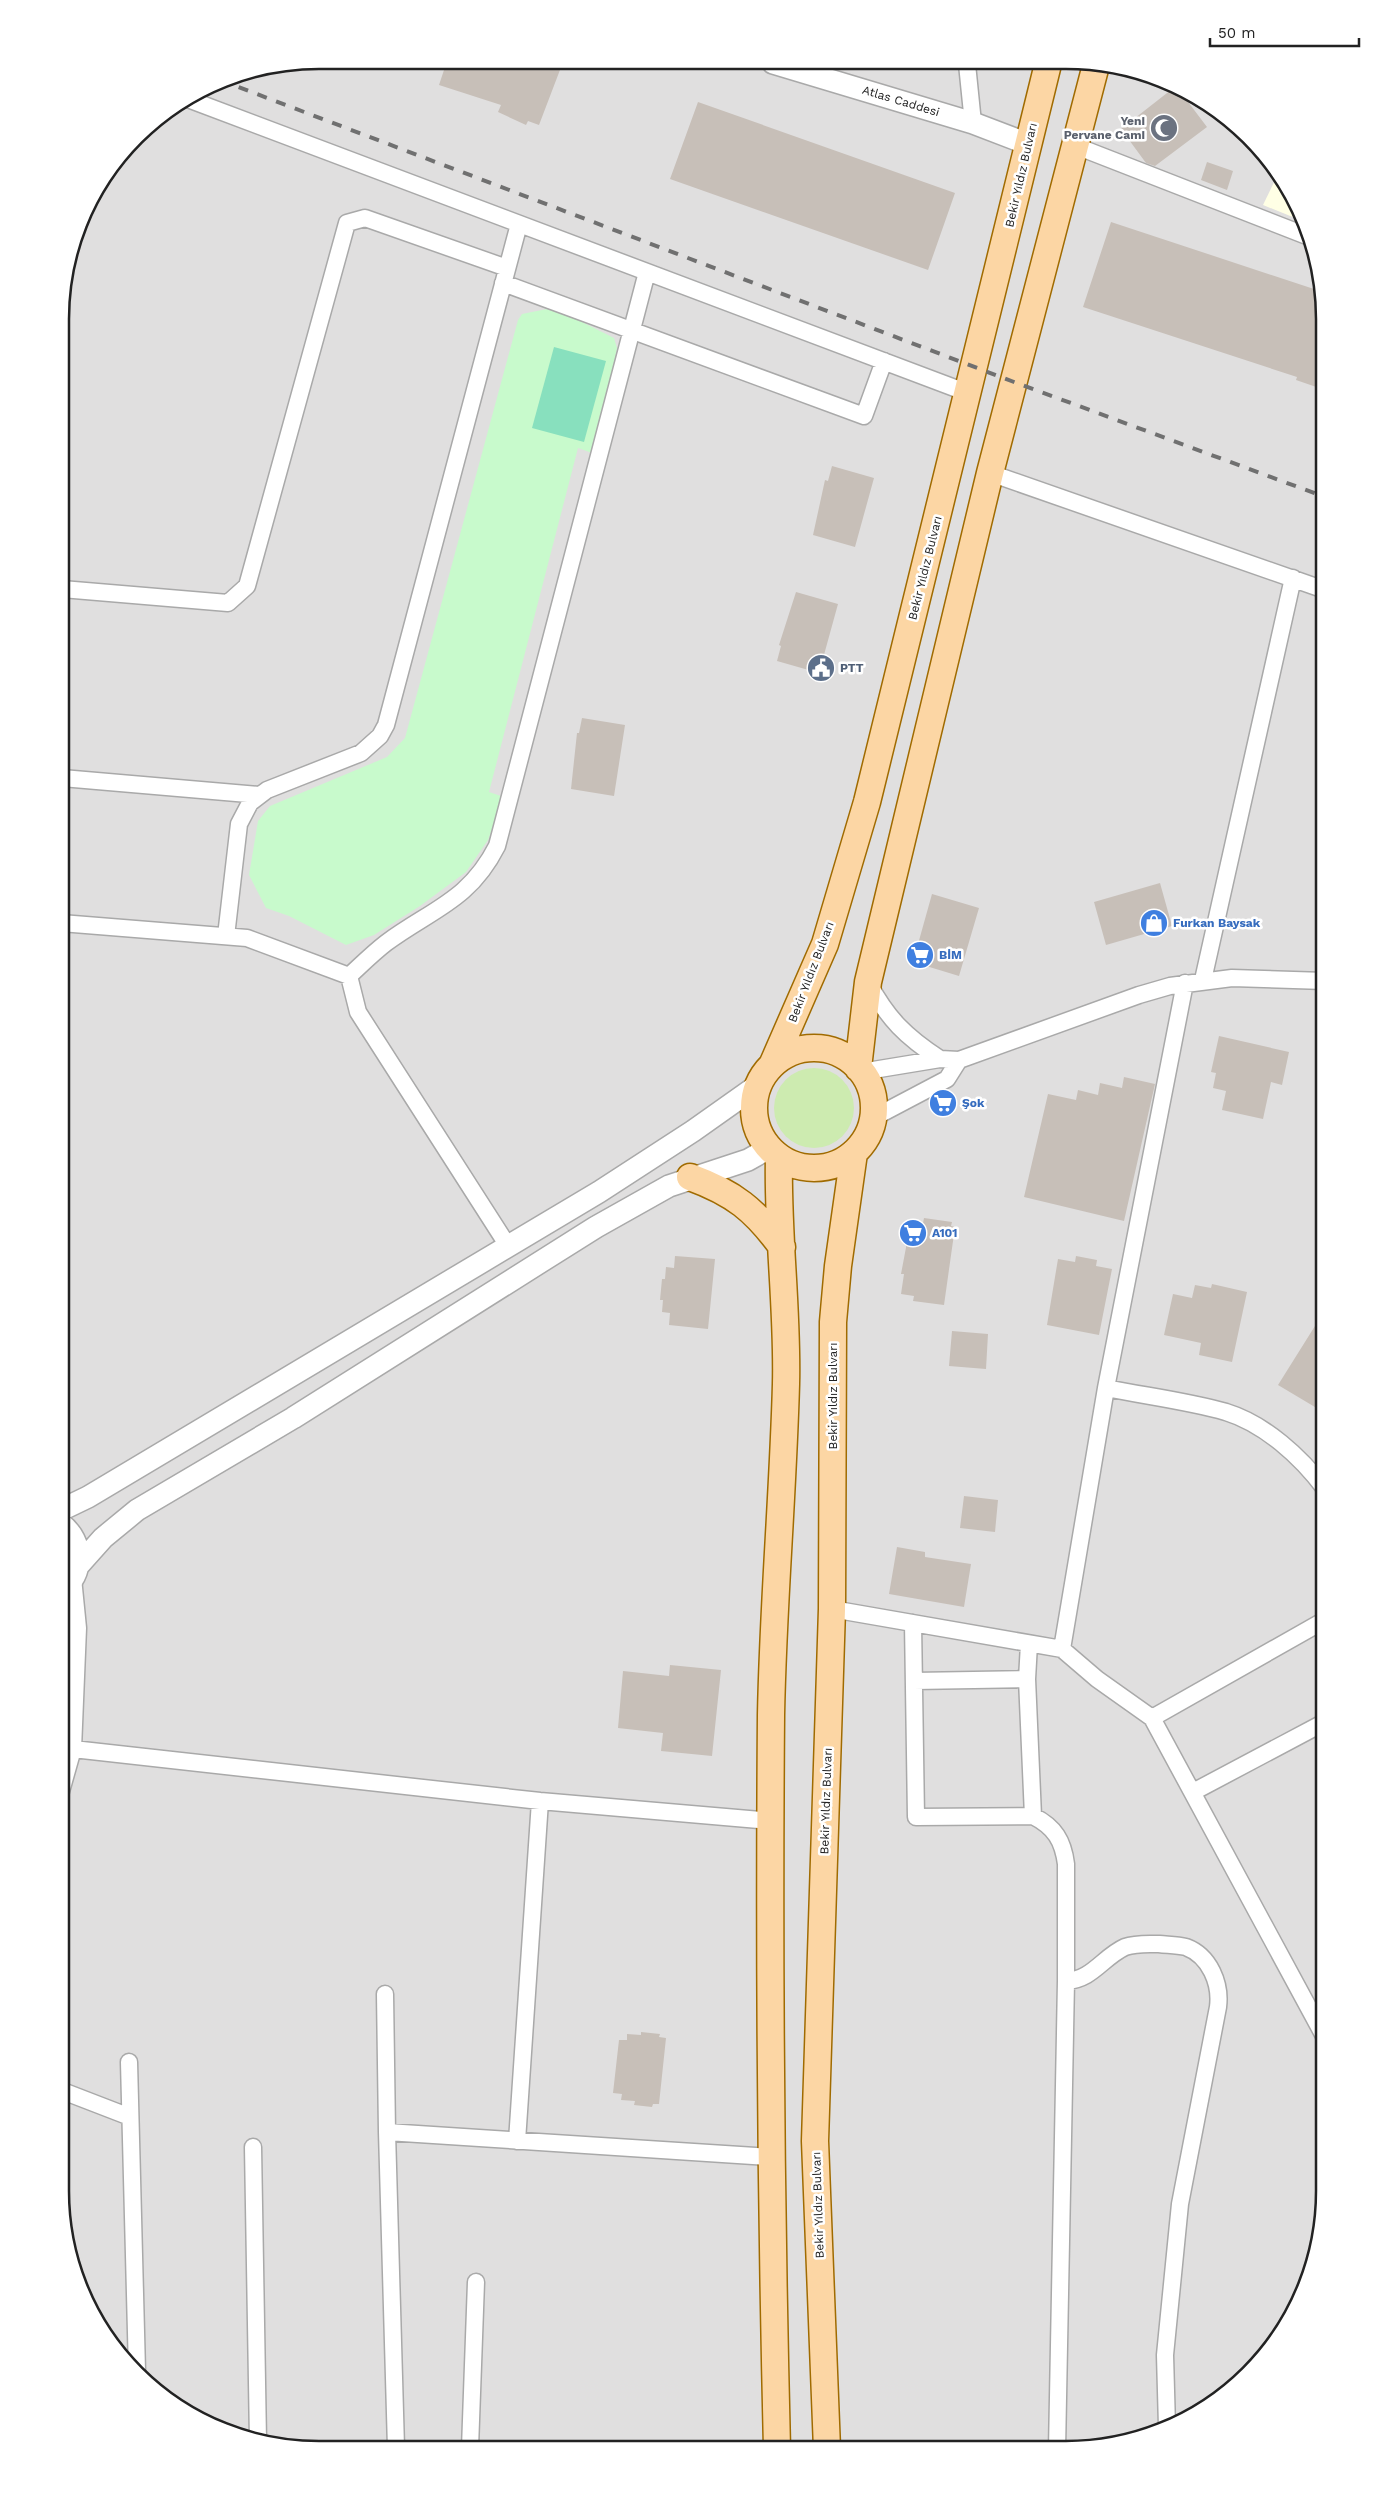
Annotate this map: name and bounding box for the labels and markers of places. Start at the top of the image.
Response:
mosque icon: Yeni Pervane Cami [1149,113,1179,143]
place label: Yeni Pervane Cami [1064,114,1145,142]
public building icon: PTT [806,653,836,683]
place label: PTT [840,661,864,675]
shop icon: Furkan Baysak [1139,908,1169,938]
place label: Furkan Baysak [1173,916,1261,930]
supermarket icon: BİM [905,940,935,970]
place label: BİM [939,948,962,962]
supermarket icon: Şok [928,1088,958,1118]
place label: Şok [962,1096,985,1110]
supermarket icon: A101 [898,1218,928,1248]
place label: A101 [932,1226,958,1240]

